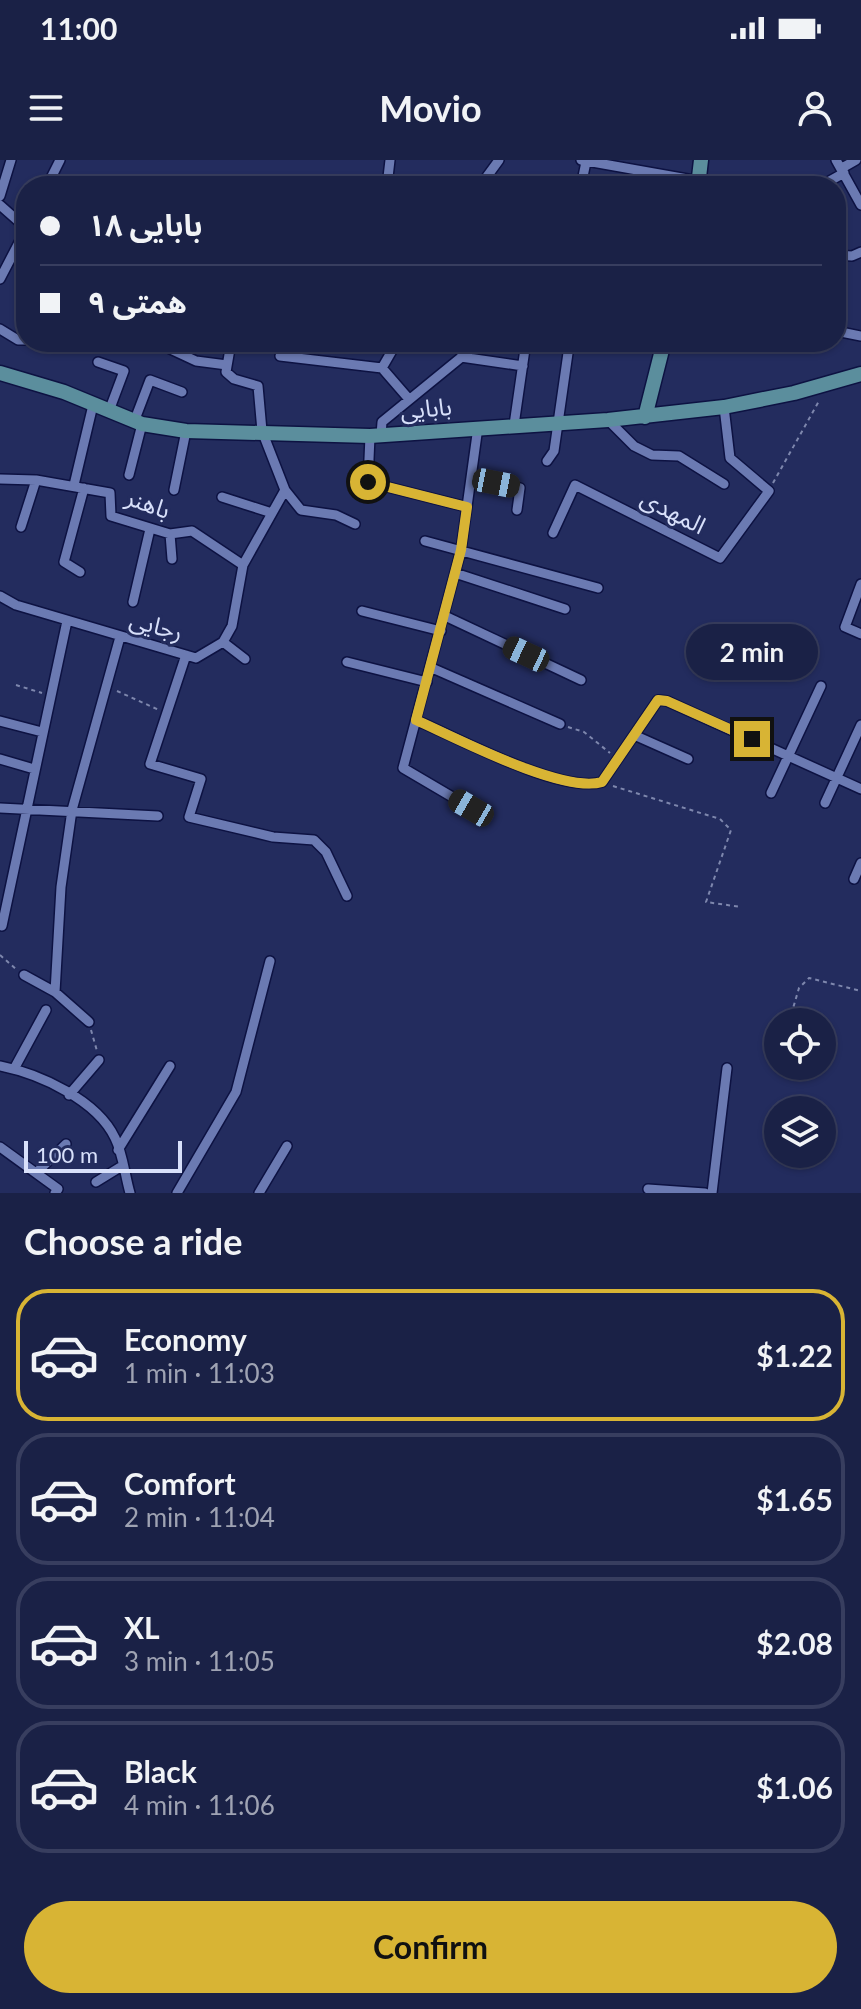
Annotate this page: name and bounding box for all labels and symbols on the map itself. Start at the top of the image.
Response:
street label: بابایی [399,391,453,424]
route start [350,464,386,500]
car [470,467,522,499]
street label: باهنر [121,481,175,525]
street label: المهدی [636,482,711,540]
street label: رجایی [126,604,186,646]
callout: 2 min [686,623,818,679]
car [499,633,553,675]
route end [734,721,770,757]
car [444,786,498,830]
scale bar [24,1137,182,1173]

